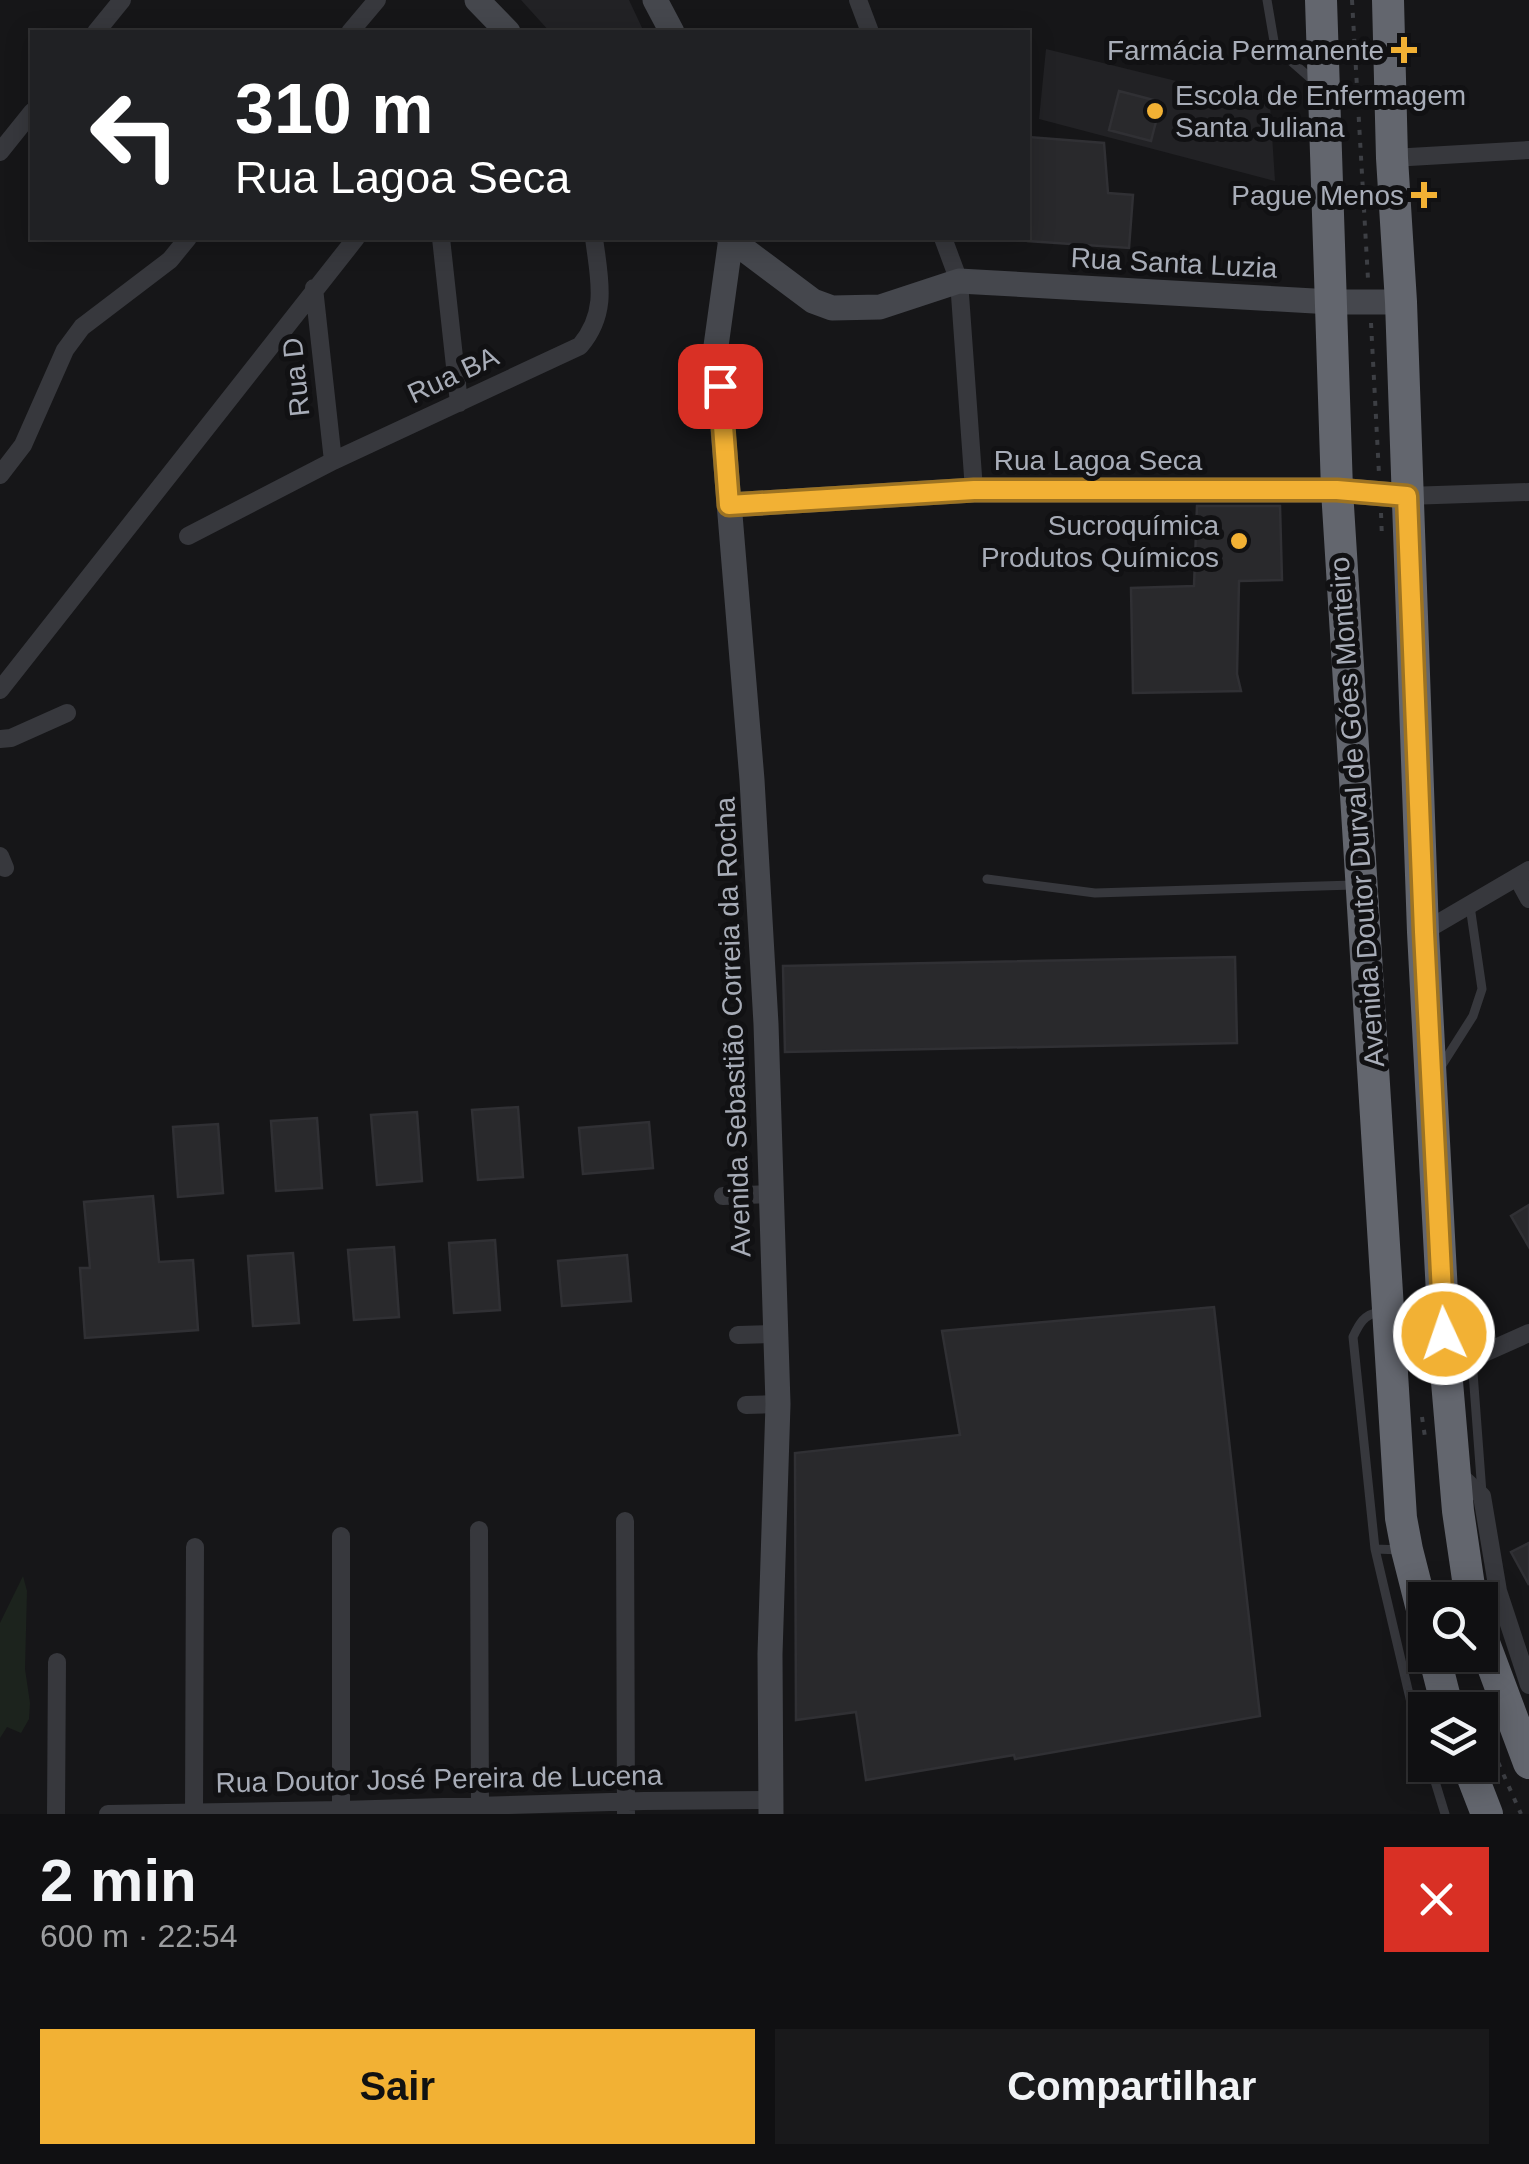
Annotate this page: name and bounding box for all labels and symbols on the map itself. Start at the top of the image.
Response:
place label: Farmácia Permanente [1107,35,1384,66]
marker: Farmácia Permanente [1393,39,1415,61]
place label: Escola de Enfermagem Santa Juliana [1175,80,1466,143]
marker: Escola de Enfermagem Santa Juliana [1144,100,1166,122]
place label: Pague Menos [1231,180,1404,211]
marker: Pague Menos [1413,184,1435,206]
street label: Rua Santa Luzia [1070,242,1279,284]
street label: Rua D [276,336,316,418]
street label: Rua BA [403,340,504,409]
pin [678,344,763,429]
street label: Rua Lagoa Seca [994,445,1203,476]
place label: Sucroquímica Produtos Químicos [981,510,1219,573]
marker: Sucroquímica Produtos Químicos [1228,530,1250,552]
street label: Avenida Doutor Durval de Góes Monteiro [1324,556,1390,1068]
street label: Avenida Sebastião Correia da Rocha [709,796,757,1258]
position arrow [1392,1282,1496,1386]
street label: Rua Doutor José Pereira de Lucena [215,1760,663,1798]

